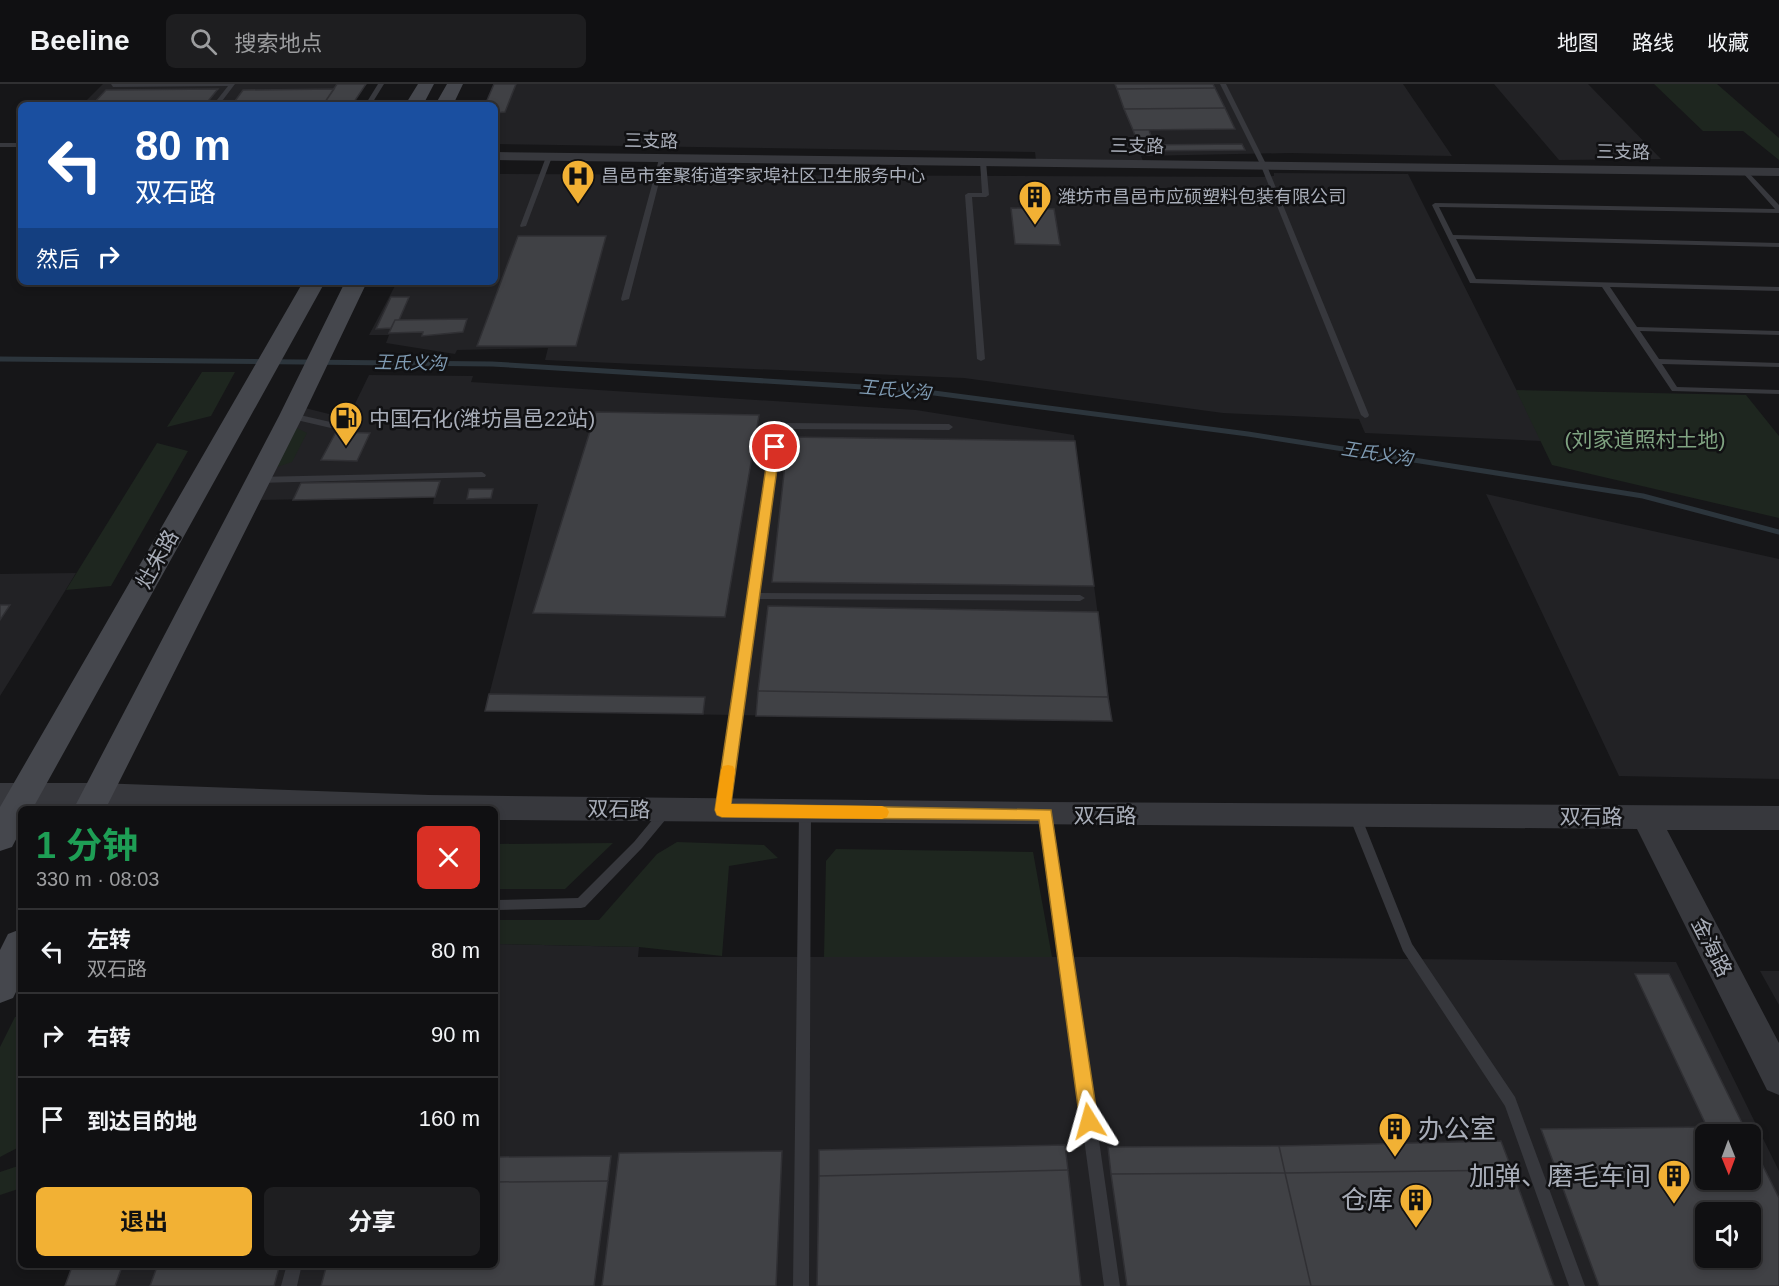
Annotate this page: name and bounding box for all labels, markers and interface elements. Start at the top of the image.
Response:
search box [166,14,586,68]
text: Beeline [30,25,130,56]
icon: search [187,25,220,58]
text: 搜索地点 [235,31,323,56]
text: 地图 [1557,31,1599,54]
text: 路线 [1632,31,1674,54]
text: 收藏 [1707,31,1749,54]
text: 80 m [135,122,231,169]
icon: left [36,126,114,204]
street label: 三支路 [624,131,678,151]
street label: 三支路 [1110,136,1164,156]
street label: 三支路 [1596,142,1650,162]
hospital icon: 昌邑市奎聚街道李家埠社区卫生服务中心 [560,158,596,205]
place label: 昌邑市奎聚街道李家埠社区卫生服务中心 [601,166,925,186]
text: 双石路 [135,178,216,208]
building icon: 潍坊市昌邑市应硕塑料包装有限公司 [1017,179,1053,226]
place label: 潍坊市昌邑市应硕塑料包装有限公司 [1058,187,1346,207]
icon: right [92,240,125,273]
text: 然后 [36,247,80,272]
water label: 王氏义沟 [374,352,448,374]
water label: 王氏义沟 [858,377,934,403]
fuel station icon: 中国石化(潍坊昌邑22站) [328,400,364,447]
place label: 中国石化(潍坊昌邑22站) [369,407,595,430]
pin [749,421,800,472]
park label: (刘家道照村土地) [1565,428,1726,451]
icon: arrive [758,430,791,463]
water label: 王氏义沟 [1340,438,1416,470]
street label: 灶朱路 [132,526,182,592]
street label: 双石路 [587,797,651,821]
street label: 双石路 [1074,804,1137,827]
street label: 双石路 [1560,805,1623,828]
text: 1 分钟 [36,825,138,866]
button: close [417,826,480,889]
text: 330 m · 08:03 [36,868,159,890]
street label: 金海路 [1687,914,1737,980]
text: 左转 [87,927,131,952]
icon: left [36,935,69,968]
text: 80 m [431,938,480,963]
text: 双石路 [87,958,147,980]
icon: right [36,1019,69,1052]
text: 90 m [431,1022,480,1047]
text: 右转 [87,1025,131,1050]
position arrow [1057,1089,1121,1153]
icon: arrive [36,1103,69,1136]
text: 160 m [419,1106,480,1131]
text: 到达目的地 [87,1109,197,1134]
building icon: 办公室 [1377,1111,1413,1158]
place label: 办公室 [1418,1114,1496,1144]
north arrow [1695,1124,1761,1190]
map controls [1695,1124,1761,1268]
building icon: 加弹、磨毛车间 [1656,1158,1692,1205]
place label: 加弹、磨毛车间 [1469,1161,1651,1191]
building icon: 仓库 [1398,1182,1434,1229]
place label: 仓库 [1341,1185,1393,1215]
button: 退出 [36,1187,252,1256]
button: 分享 [264,1187,480,1256]
button: sound [1695,1202,1761,1268]

